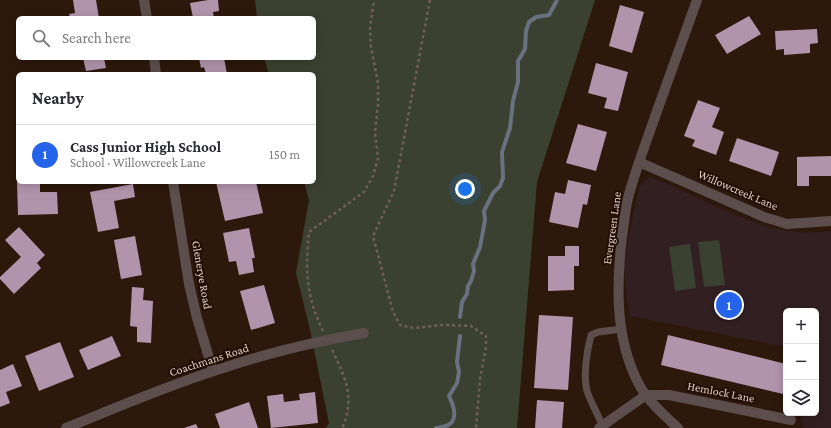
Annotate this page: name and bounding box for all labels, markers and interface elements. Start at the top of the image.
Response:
search box [16,16,316,60]
icon: search [30,27,52,49]
text: Search here [62,30,131,46]
text: Nearby [32,89,84,108]
text: Cass Junior High School [70,139,221,155]
text: 1 [43,147,47,162]
text: 150 m [269,147,300,162]
text: School · Willowcreek Lane [70,155,206,170]
street label: Willowcreek Lane [696,167,780,213]
your location [455,179,475,199]
street label: Evergreen Lane [600,191,624,265]
street label: Glenerye Road [189,240,215,311]
pin: 1 [716,290,742,320]
map controls [783,308,819,416]
button: + [783,308,819,344]
street label: Coachmans Road [167,340,251,379]
button: − [783,344,819,380]
street label: Hemlock Lane [686,379,756,405]
button: layers [783,380,819,416]

